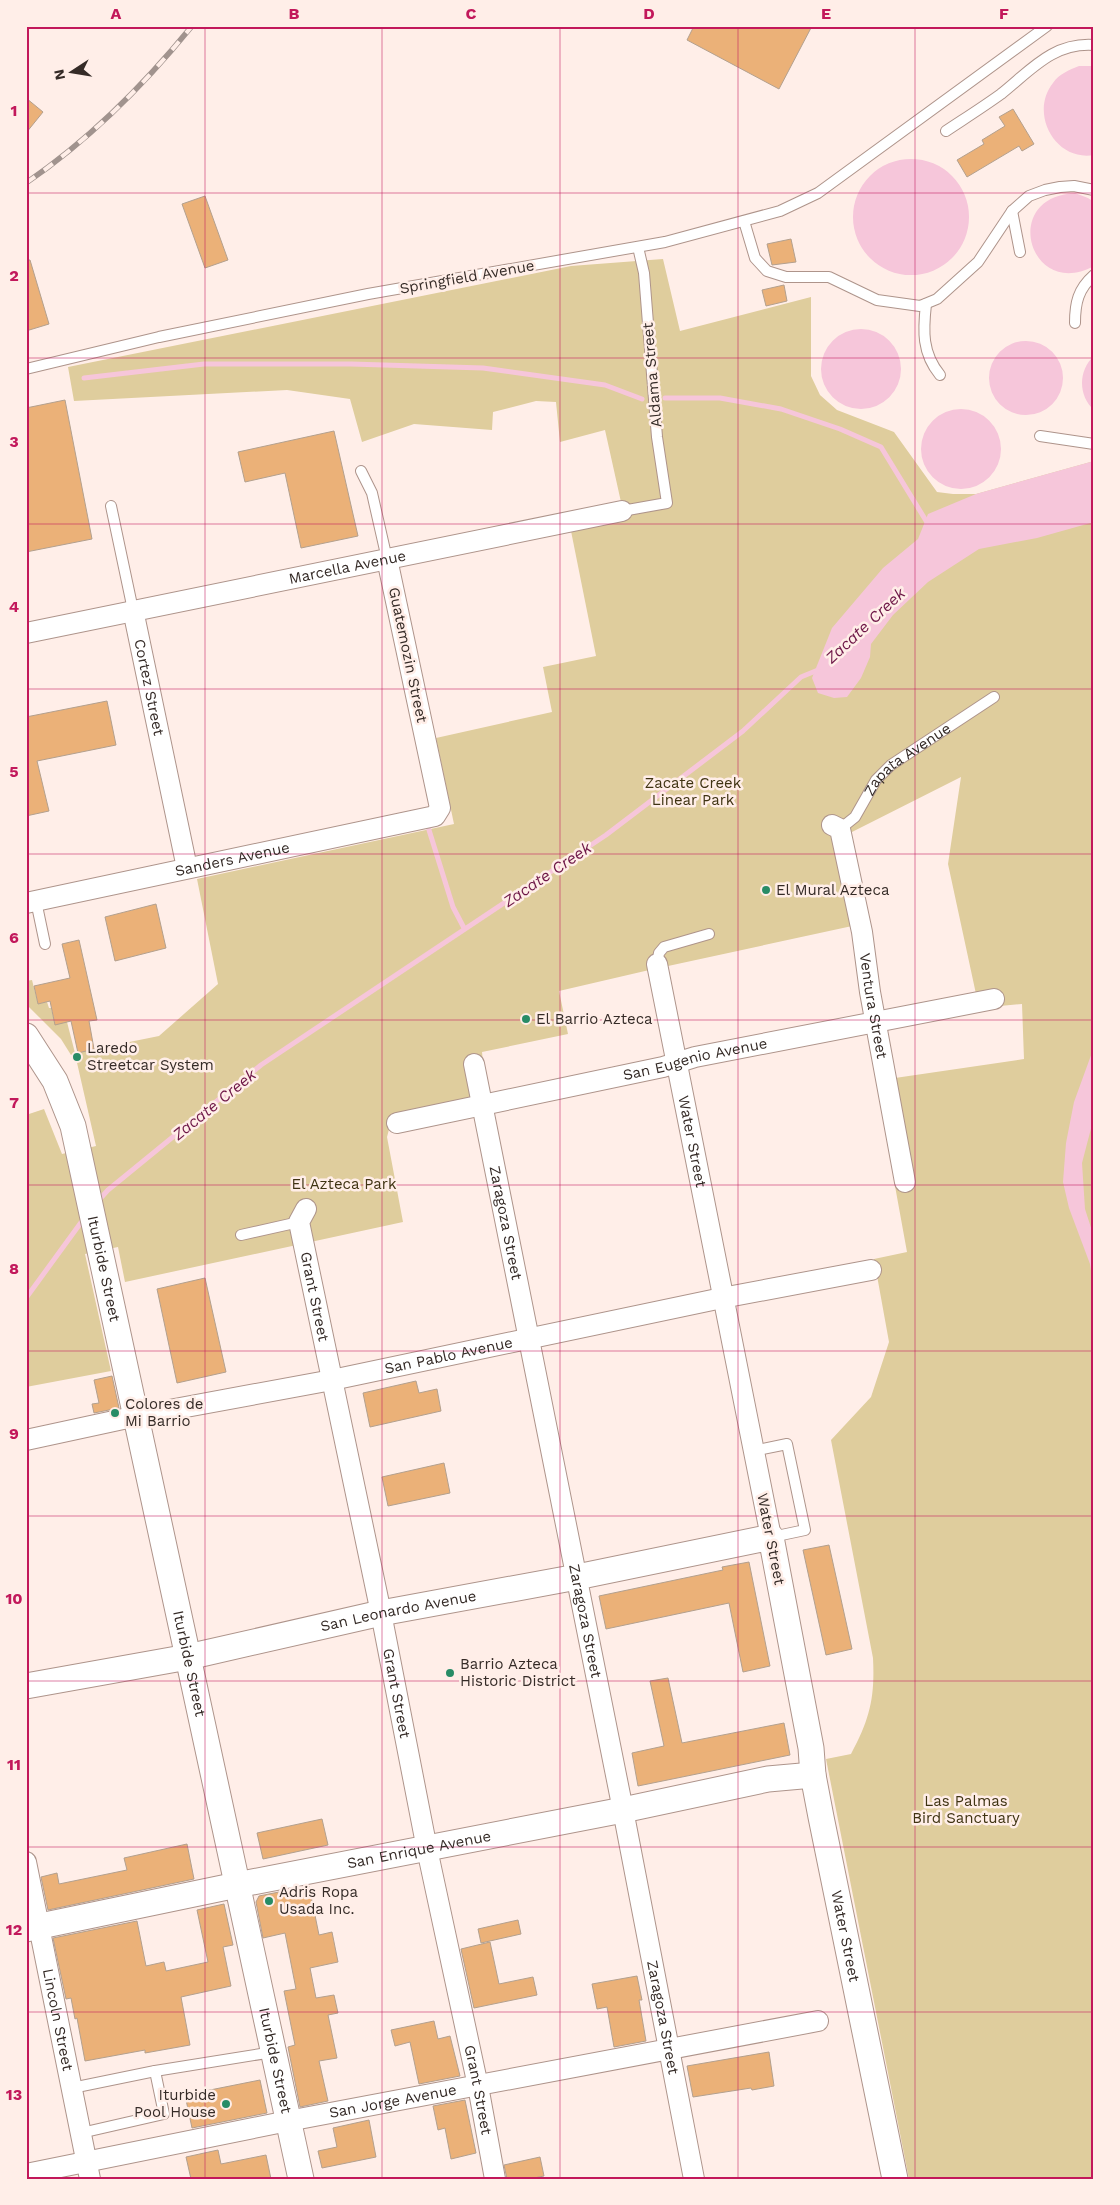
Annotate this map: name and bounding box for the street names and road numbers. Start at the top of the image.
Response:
street label: Springfield Avenue [398,256,536,298]
street label: Aldama Street [638,321,666,428]
street label: Marcella Avenue [287,546,408,588]
street label: Guatemozin Street [385,586,431,725]
street label: Cortez Street [130,637,168,738]
street label: Zapata Avenue [860,719,954,799]
street label: Sanders Avenue [173,838,291,880]
street label: Ventura Street [856,952,891,1061]
street label: San Eugenio Avenue [621,1034,769,1084]
street label: Water Street [674,1094,710,1190]
street label: Zaragoza Street [486,1164,526,1282]
street label: Iturbide Street [84,1214,124,1324]
street label: Grant Street [296,1250,333,1344]
street label: San Pablo Avenue [383,1333,514,1378]
street label: Water Street [753,1492,789,1587]
street label: Zaragoza Street [565,1562,606,1680]
street label: San Leonardo Avenue [319,1587,478,1636]
street label: Iturbide Street [169,1609,210,1719]
street label: Grant Street [379,1647,414,1740]
street label: San Enrique Avenue [346,1827,493,1872]
street label: Water Street [827,1889,864,1984]
street label: Zaragoza Street [643,1959,683,2077]
street label: Lincoln Street [39,1967,77,2073]
street label: Iturbide Street [255,2006,296,2116]
street label: Grant Street [460,2043,496,2137]
street label: San Jorge Avenue [328,2080,458,2122]

